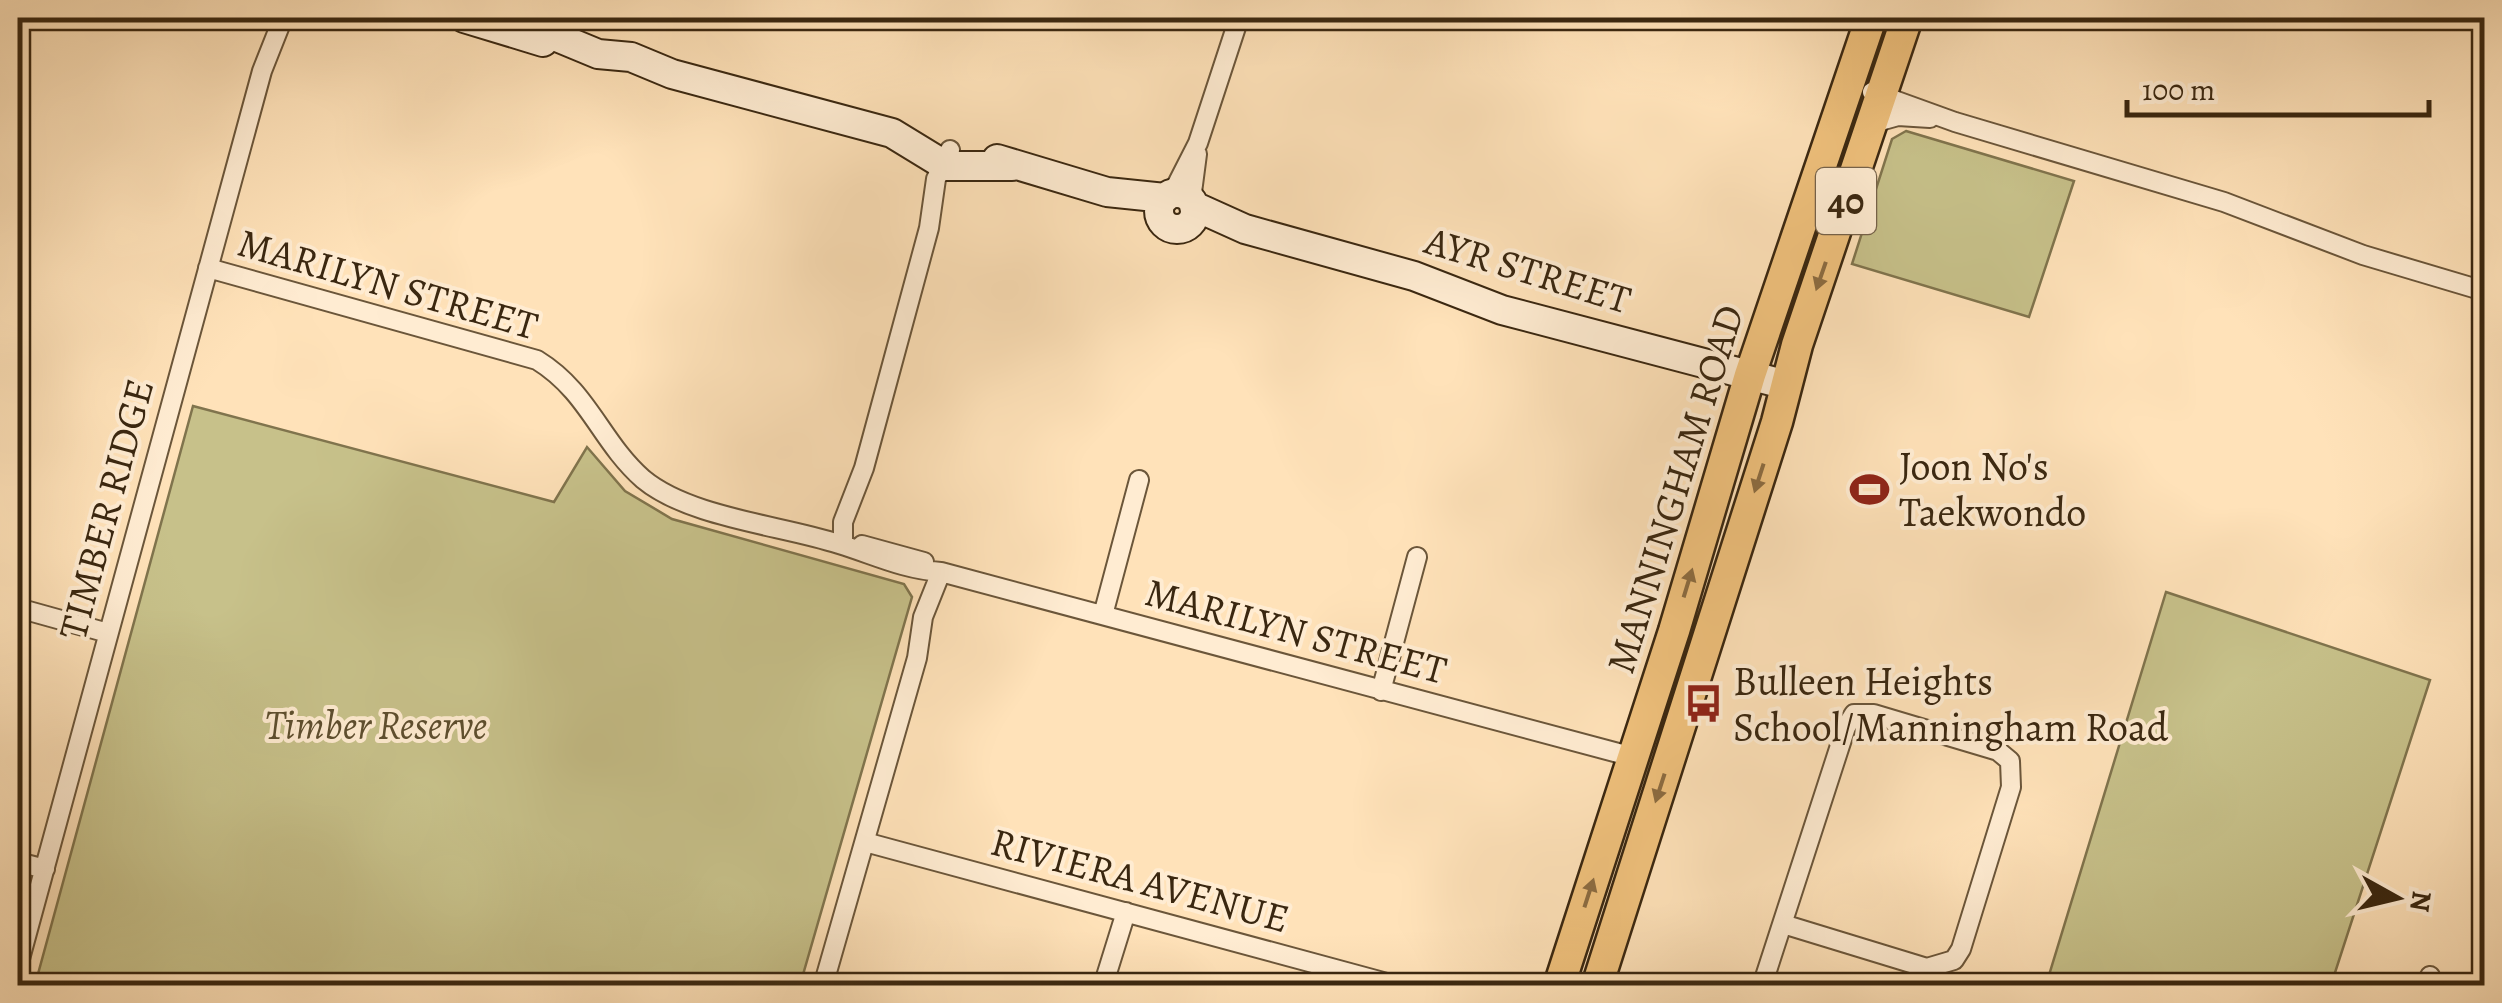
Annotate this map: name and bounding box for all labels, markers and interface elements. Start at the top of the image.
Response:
scale bar [2127,55,2430,117]
text: 100 m [2142,70,2215,110]
road number: 40 [1816,168,1876,234]
street label: AYR STREET [1418,212,1638,327]
street label: MARILYN STREET [232,215,545,353]
one-way arrow [1812,261,1827,291]
street label: MANNINGHAM ROAD [1593,298,1757,680]
street label: TIMBER RIDGE [45,373,167,645]
place label: Joon No's Taekwondo [1899,439,2086,540]
one-way arrow [1750,464,1765,494]
sports icon: Joon No's Taekwondo [1848,468,1890,510]
street label: MARILYN STREET [1139,564,1453,698]
one-way arrow [1681,567,1696,598]
place label: Bulleen Heights School/Manningham Road [1733,654,2169,755]
bus stop icon: Bulleen Heights School/Manningham Road [1682,683,1724,725]
park label: Timber Reserve [265,698,487,753]
one-way arrow [1651,773,1666,803]
street label: RIVIERA AVENUE [985,814,1295,946]
north arrow [2347,848,2447,948]
one-way arrow [1583,877,1598,907]
text: N [2401,889,2441,914]

